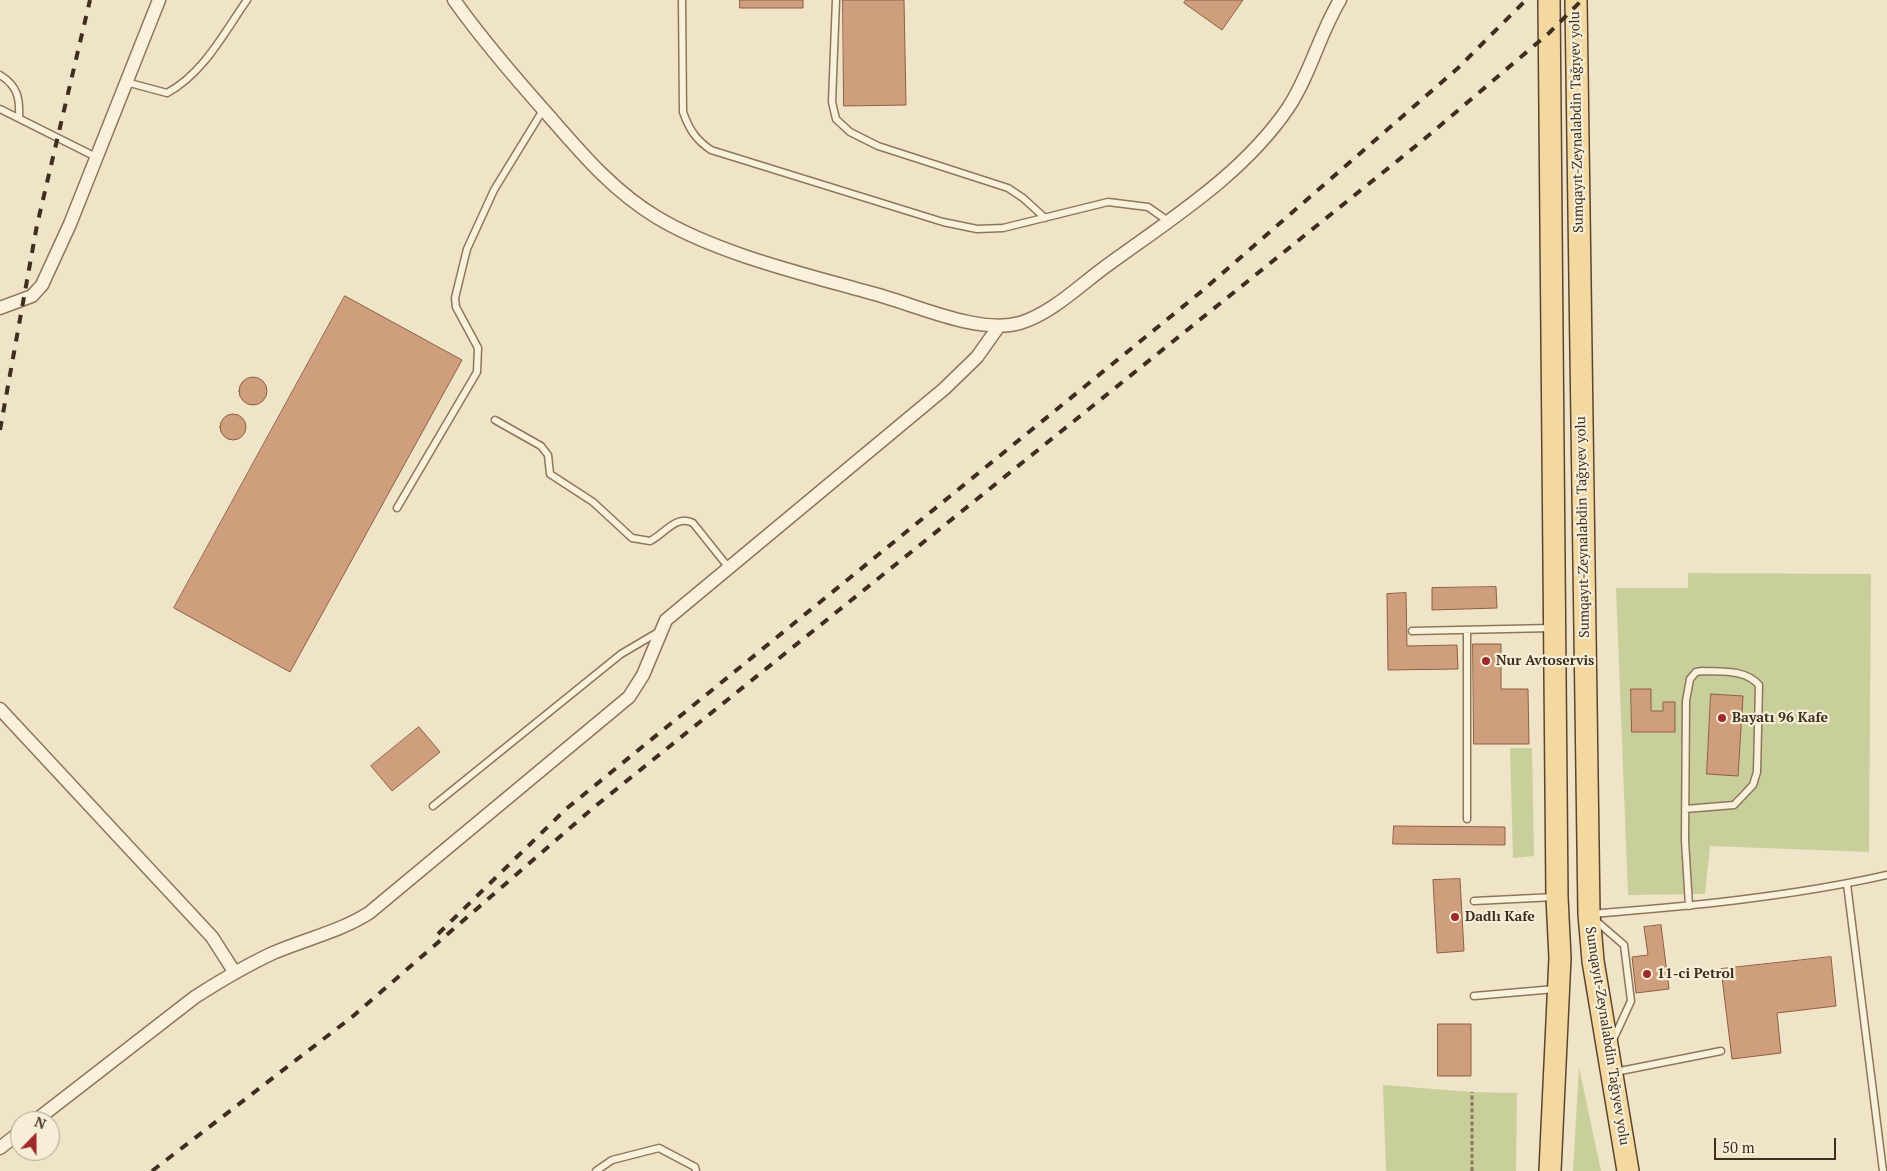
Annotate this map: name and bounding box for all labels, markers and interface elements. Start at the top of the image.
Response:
street label: Sumqayıt-Zeynalabdin Tağıyev yolu [1567,11,1587,233]
street label: Sumqayıt-Zeynalabdin Tağıyev yolu [1573,416,1593,638]
place label: Nur Avtoservis [1496,653,1594,669]
marker: Nur Avtoservis [1480,655,1492,667]
place label: Bayatı 96 Kafe [1732,710,1828,726]
marker: Bayatı 96 Kafe [1716,712,1728,724]
place label: Dadlı Kafe [1465,909,1535,925]
marker: Dadlı Kafe [1449,911,1461,923]
street label: Sumqayıt-Zeynalabdin Tağıyev yolu [1581,925,1633,1147]
place label: 11-ci Petrol [1657,966,1734,982]
marker: 11-ci Petrol [1641,968,1653,980]
north arrow [10,1111,60,1161]
text: N [32,1112,49,1133]
scale bar [1717,1128,1840,1160]
text: 50 m [1722,1137,1755,1157]

